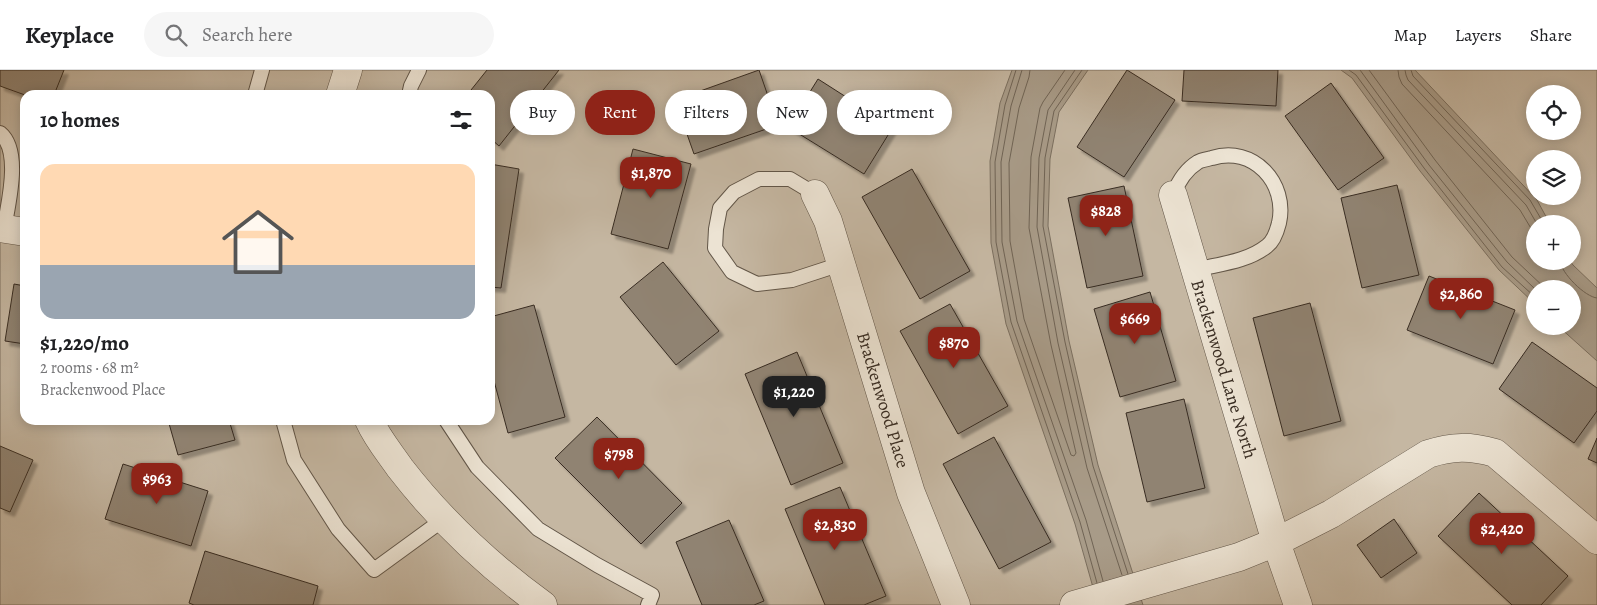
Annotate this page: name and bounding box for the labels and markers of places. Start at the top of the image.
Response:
pin: $1,870 [610,156,692,199]
pin: $828 [1076,194,1136,237]
pin: $2,860 [1420,278,1502,320]
pin: $669 [1105,302,1165,345]
pin: $870 [924,326,984,369]
pin: $1,220 [753,376,835,418]
pin: $798 [589,438,649,480]
pin: $963 [127,462,187,505]
pin: $2,830 [794,508,876,551]
pin: $2,420 [1461,512,1543,555]

